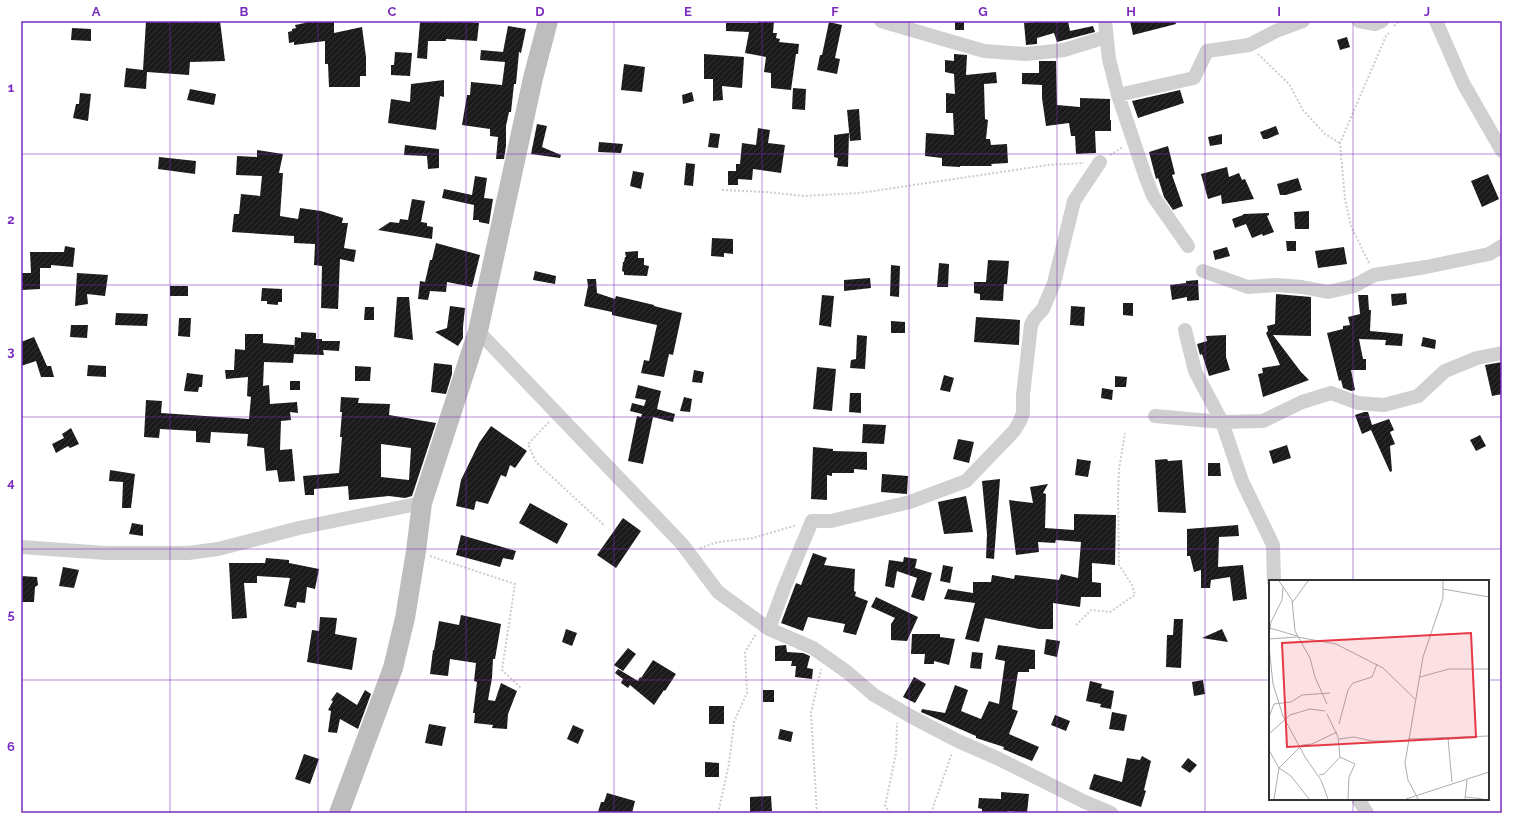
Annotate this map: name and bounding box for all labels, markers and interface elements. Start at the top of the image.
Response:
text: A [92,4,101,19]
text: B [240,4,249,19]
text: C [388,4,397,19]
text: D [535,4,545,19]
text: E [684,4,692,19]
text: F [831,4,839,19]
text: G [978,4,988,19]
text: H [1126,4,1136,19]
text: I [1277,4,1281,19]
text: J [1424,4,1430,19]
text: 1 [8,80,15,95]
text: 2 [7,212,15,227]
text: 3 [7,344,15,359]
text: 4 [7,475,15,490]
inset map [1269,580,1489,800]
text: 5 [7,607,15,622]
text: 6 [7,739,15,754]

